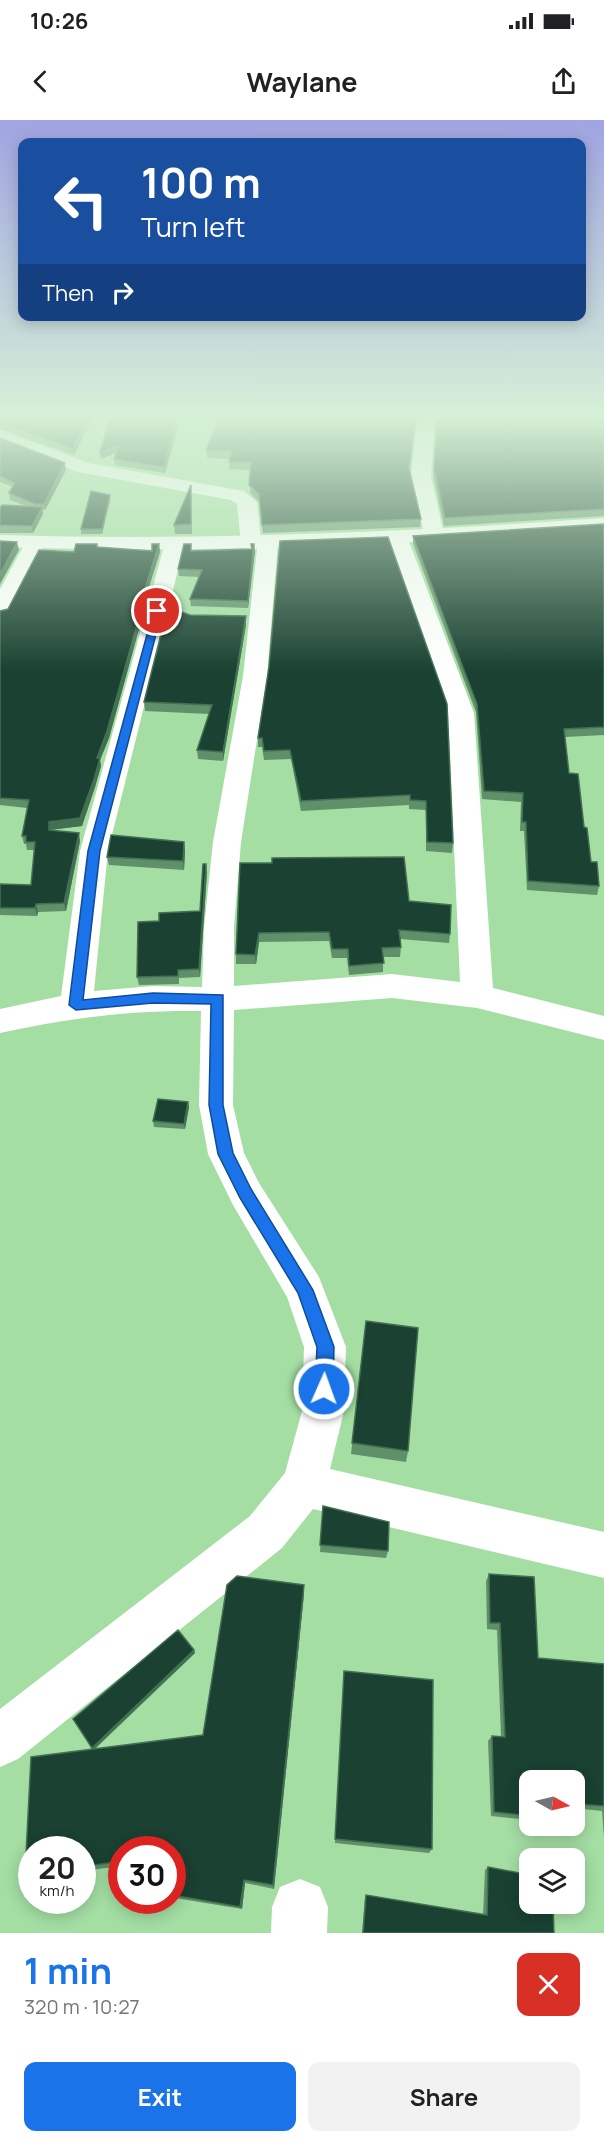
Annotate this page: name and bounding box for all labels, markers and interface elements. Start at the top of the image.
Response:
text: 10:26 [30,6,88,36]
text: Waylane [246,63,358,100]
icon: back [24,65,57,98]
icon: share [547,65,580,98]
text: 100 m [141,153,261,211]
icon: left [42,162,120,240]
text: Turn left [141,208,245,245]
icon: right [106,276,139,309]
text: Then [42,278,94,308]
pin [131,585,182,636]
icon: arrive [140,594,173,627]
position arrow [292,1357,356,1421]
north arrow [519,1770,585,1836]
map controls [519,1770,585,1914]
speed limit sign: 30 [108,1836,186,1914]
text: 20 [38,1847,76,1888]
button: layers [519,1848,585,1914]
text: km/h [40,1880,74,1901]
text: 1 min [24,1946,112,1995]
button: close [517,1953,580,2016]
text: 320 m · 10:27 [24,1993,140,2020]
button: Exit [24,2062,296,2131]
button: Share [308,2062,580,2131]

